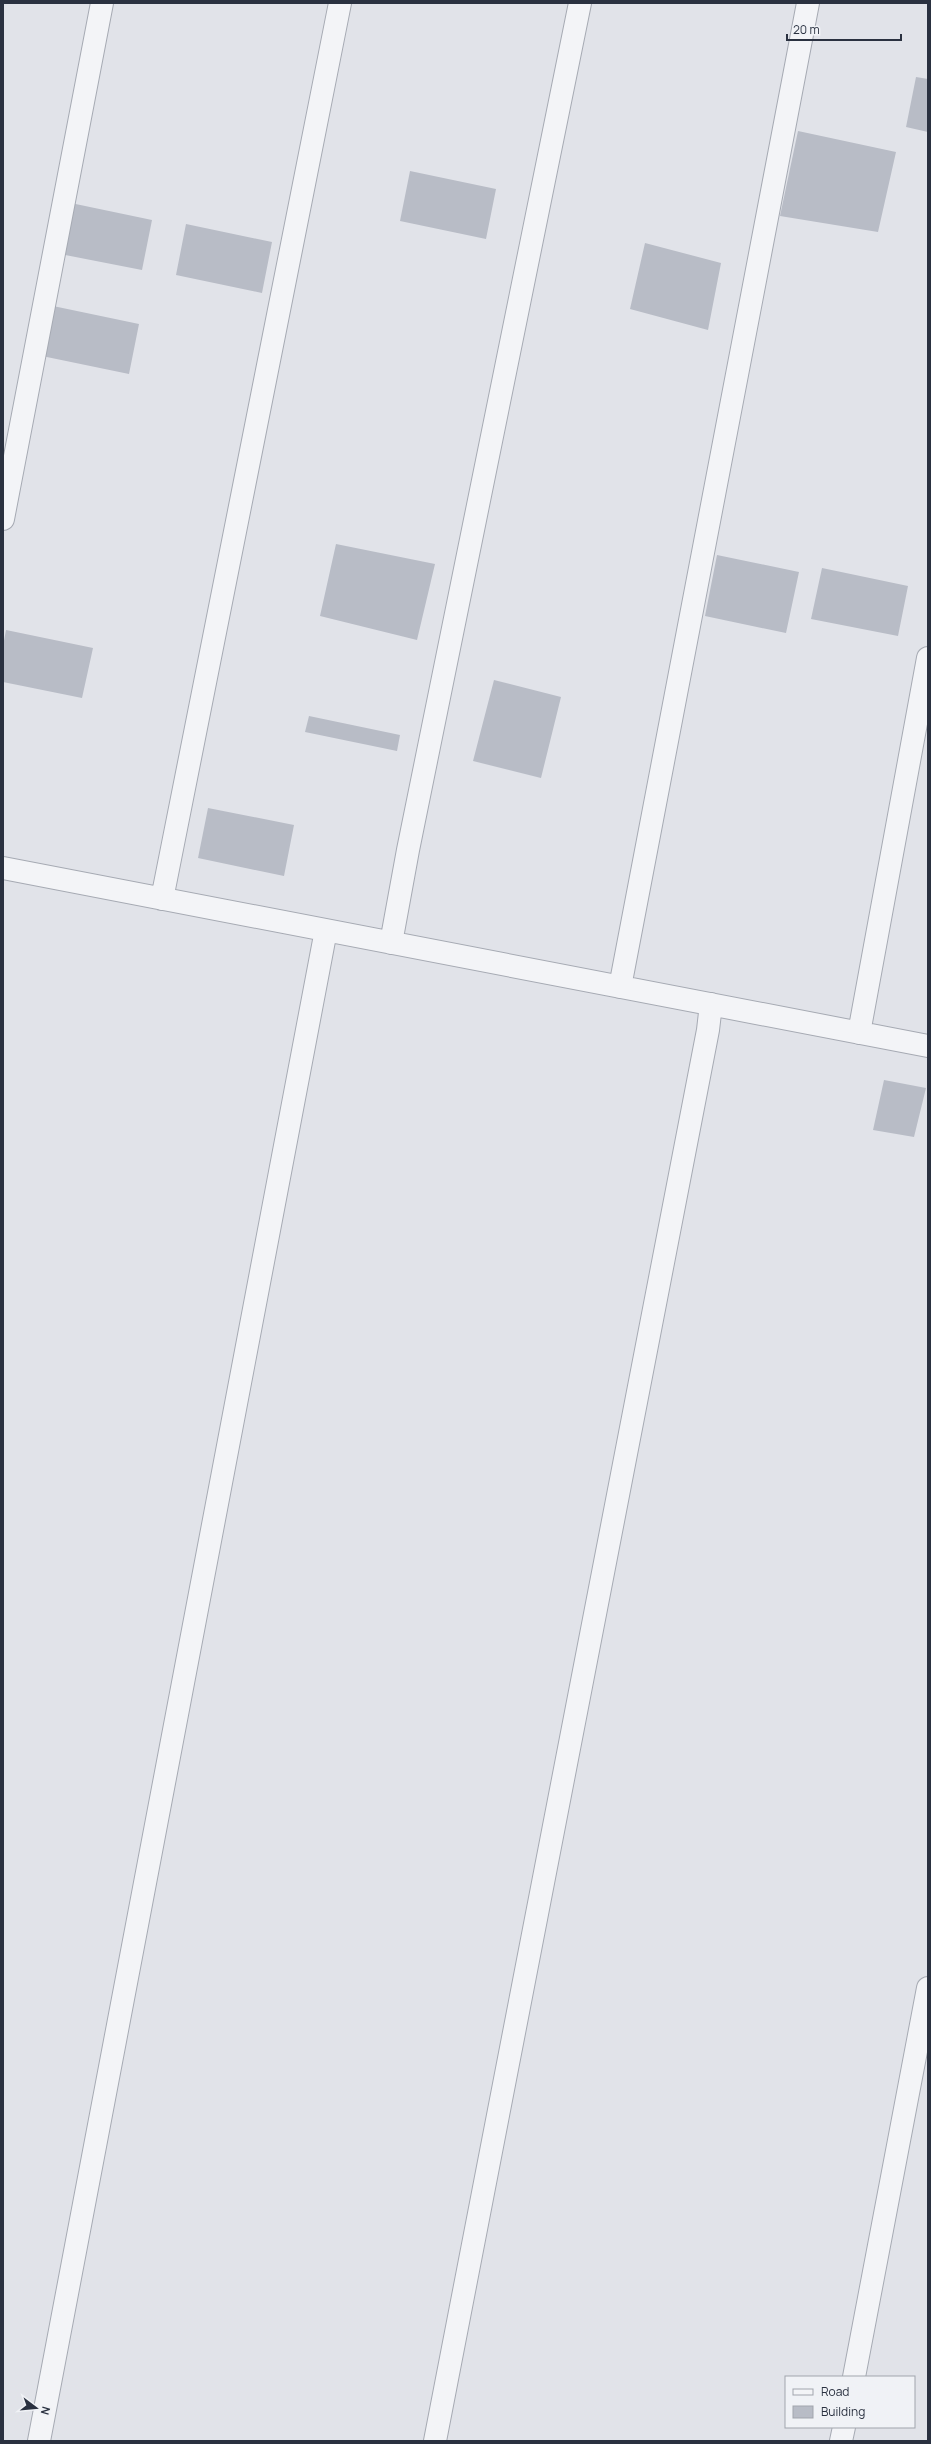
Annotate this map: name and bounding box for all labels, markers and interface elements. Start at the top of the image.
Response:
scale bar [787,16,901,42]
text: 20 m [793,21,820,38]
legend [785,2376,915,2428]
text: Road [821,2383,849,2400]
north arrow [16,2388,56,2428]
text: Building [821,2403,865,2420]
text: N [38,2405,54,2417]

